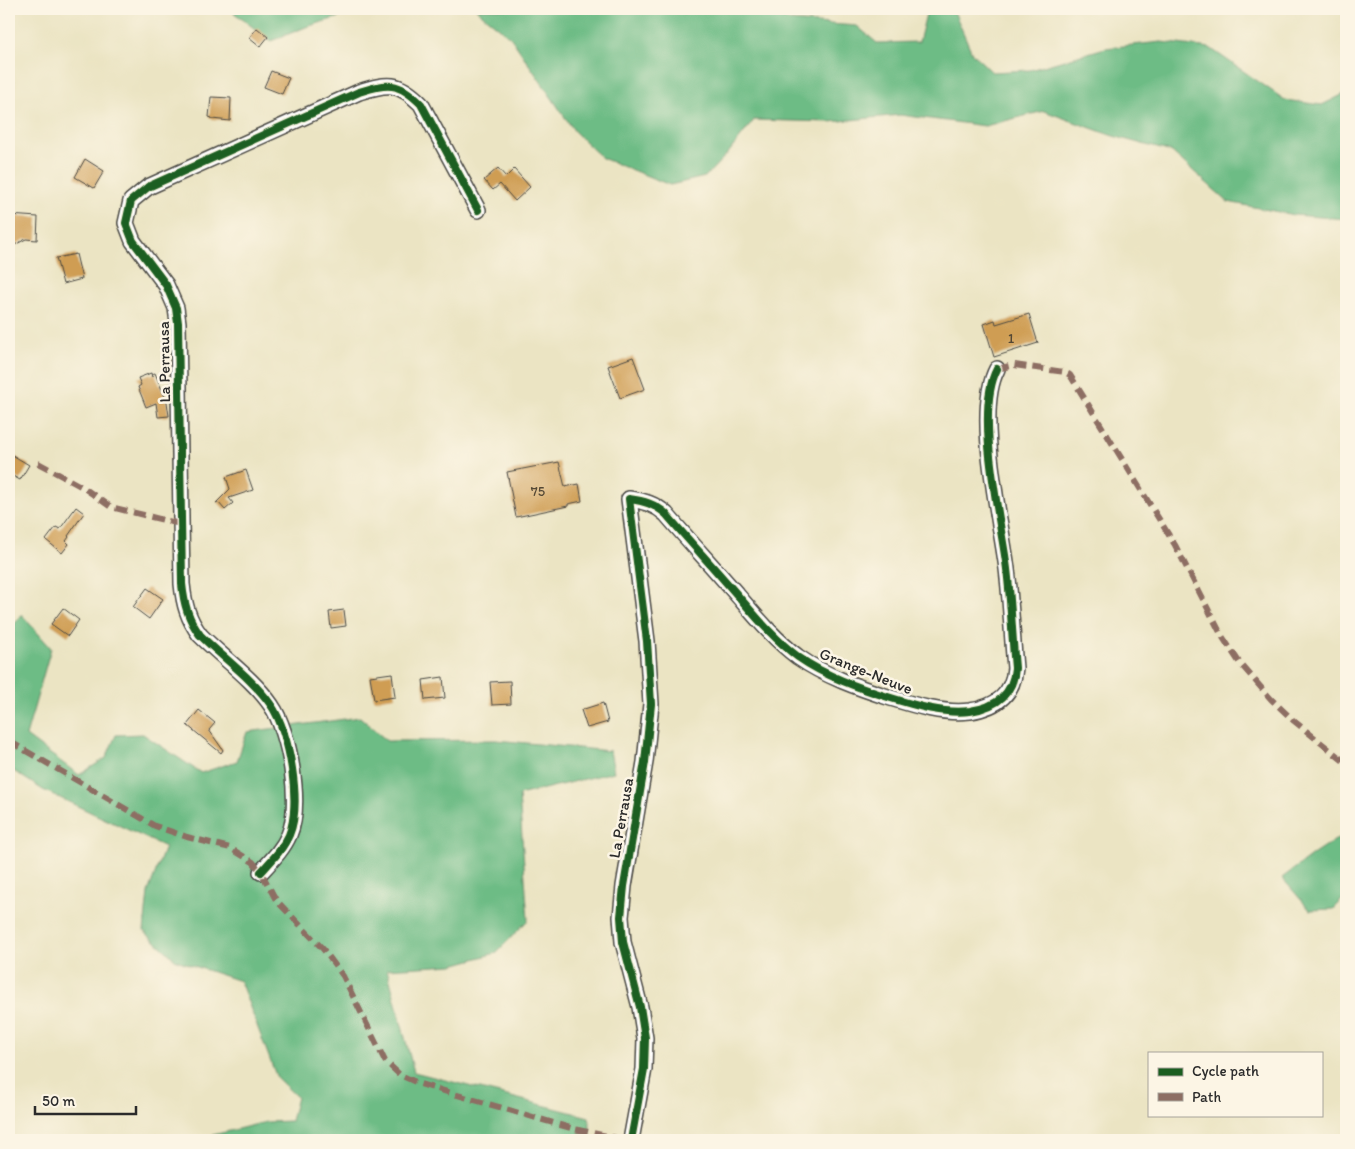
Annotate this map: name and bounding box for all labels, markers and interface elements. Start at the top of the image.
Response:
street label: La Perrausa [154,321,174,403]
house number: 1 [1008,330,1015,347]
house number: 75 [531,483,545,500]
street label: Grange-Neuve [817,644,915,698]
street label: La Perrausa [605,776,637,860]
legend [1148,1052,1322,1116]
text: Cycle path [1192,1062,1259,1080]
scale bar [35,1084,136,1116]
text: Path [1192,1088,1221,1106]
text: 50 m [42,1092,75,1110]

